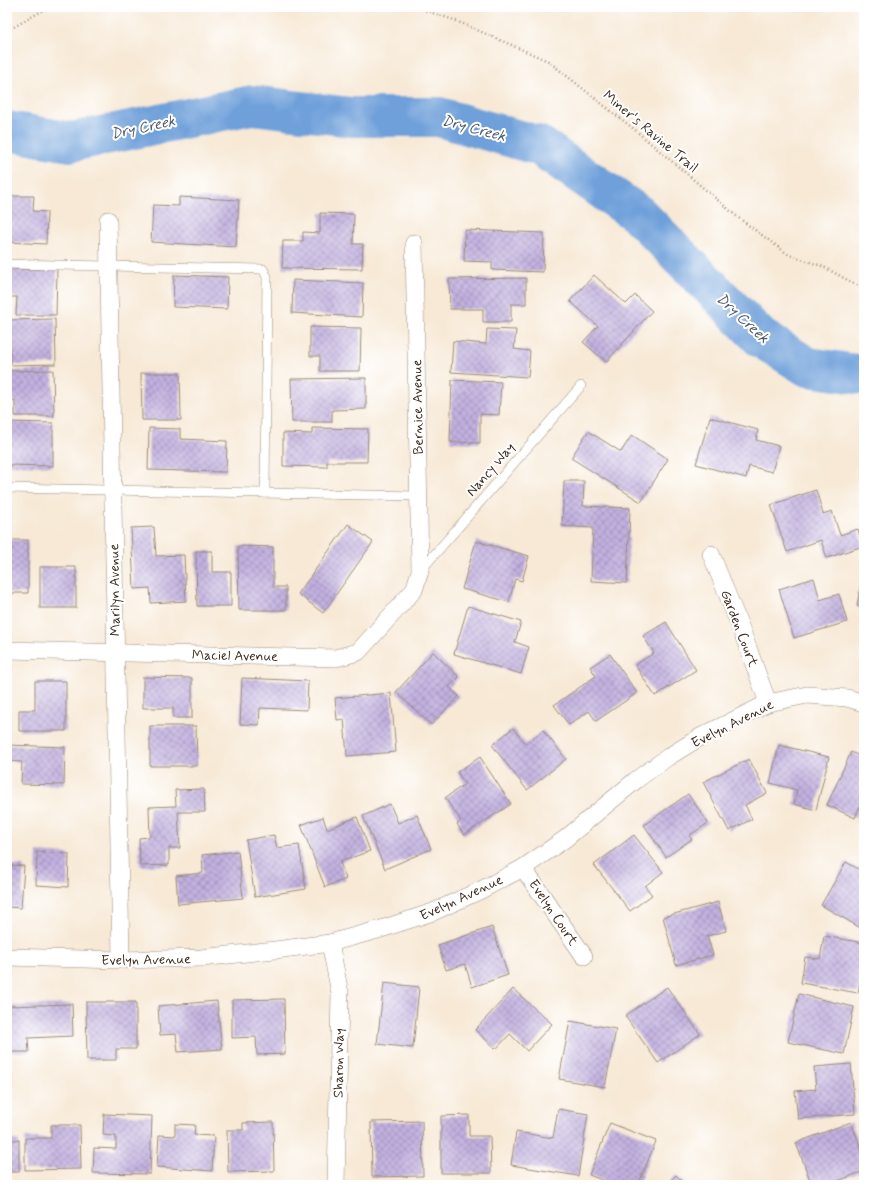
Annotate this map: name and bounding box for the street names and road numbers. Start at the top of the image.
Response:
street label: Miner's Ravine Trail [599,87,702,177]
street label: Bernice Avenue [408,359,428,455]
street label: Nancy Way [462,439,519,500]
street label: Marilyn Avenue [105,543,125,636]
street label: Garden Court [716,587,762,670]
street label: Maciel Avenue [192,646,278,666]
street label: Evelyn Avenue [688,695,777,752]
street label: Evelyn Avenue [417,871,506,925]
street label: Evelyn Court [524,876,582,950]
street label: Evelyn Avenue [101,950,191,970]
street label: Sharon Way [329,1028,349,1098]

